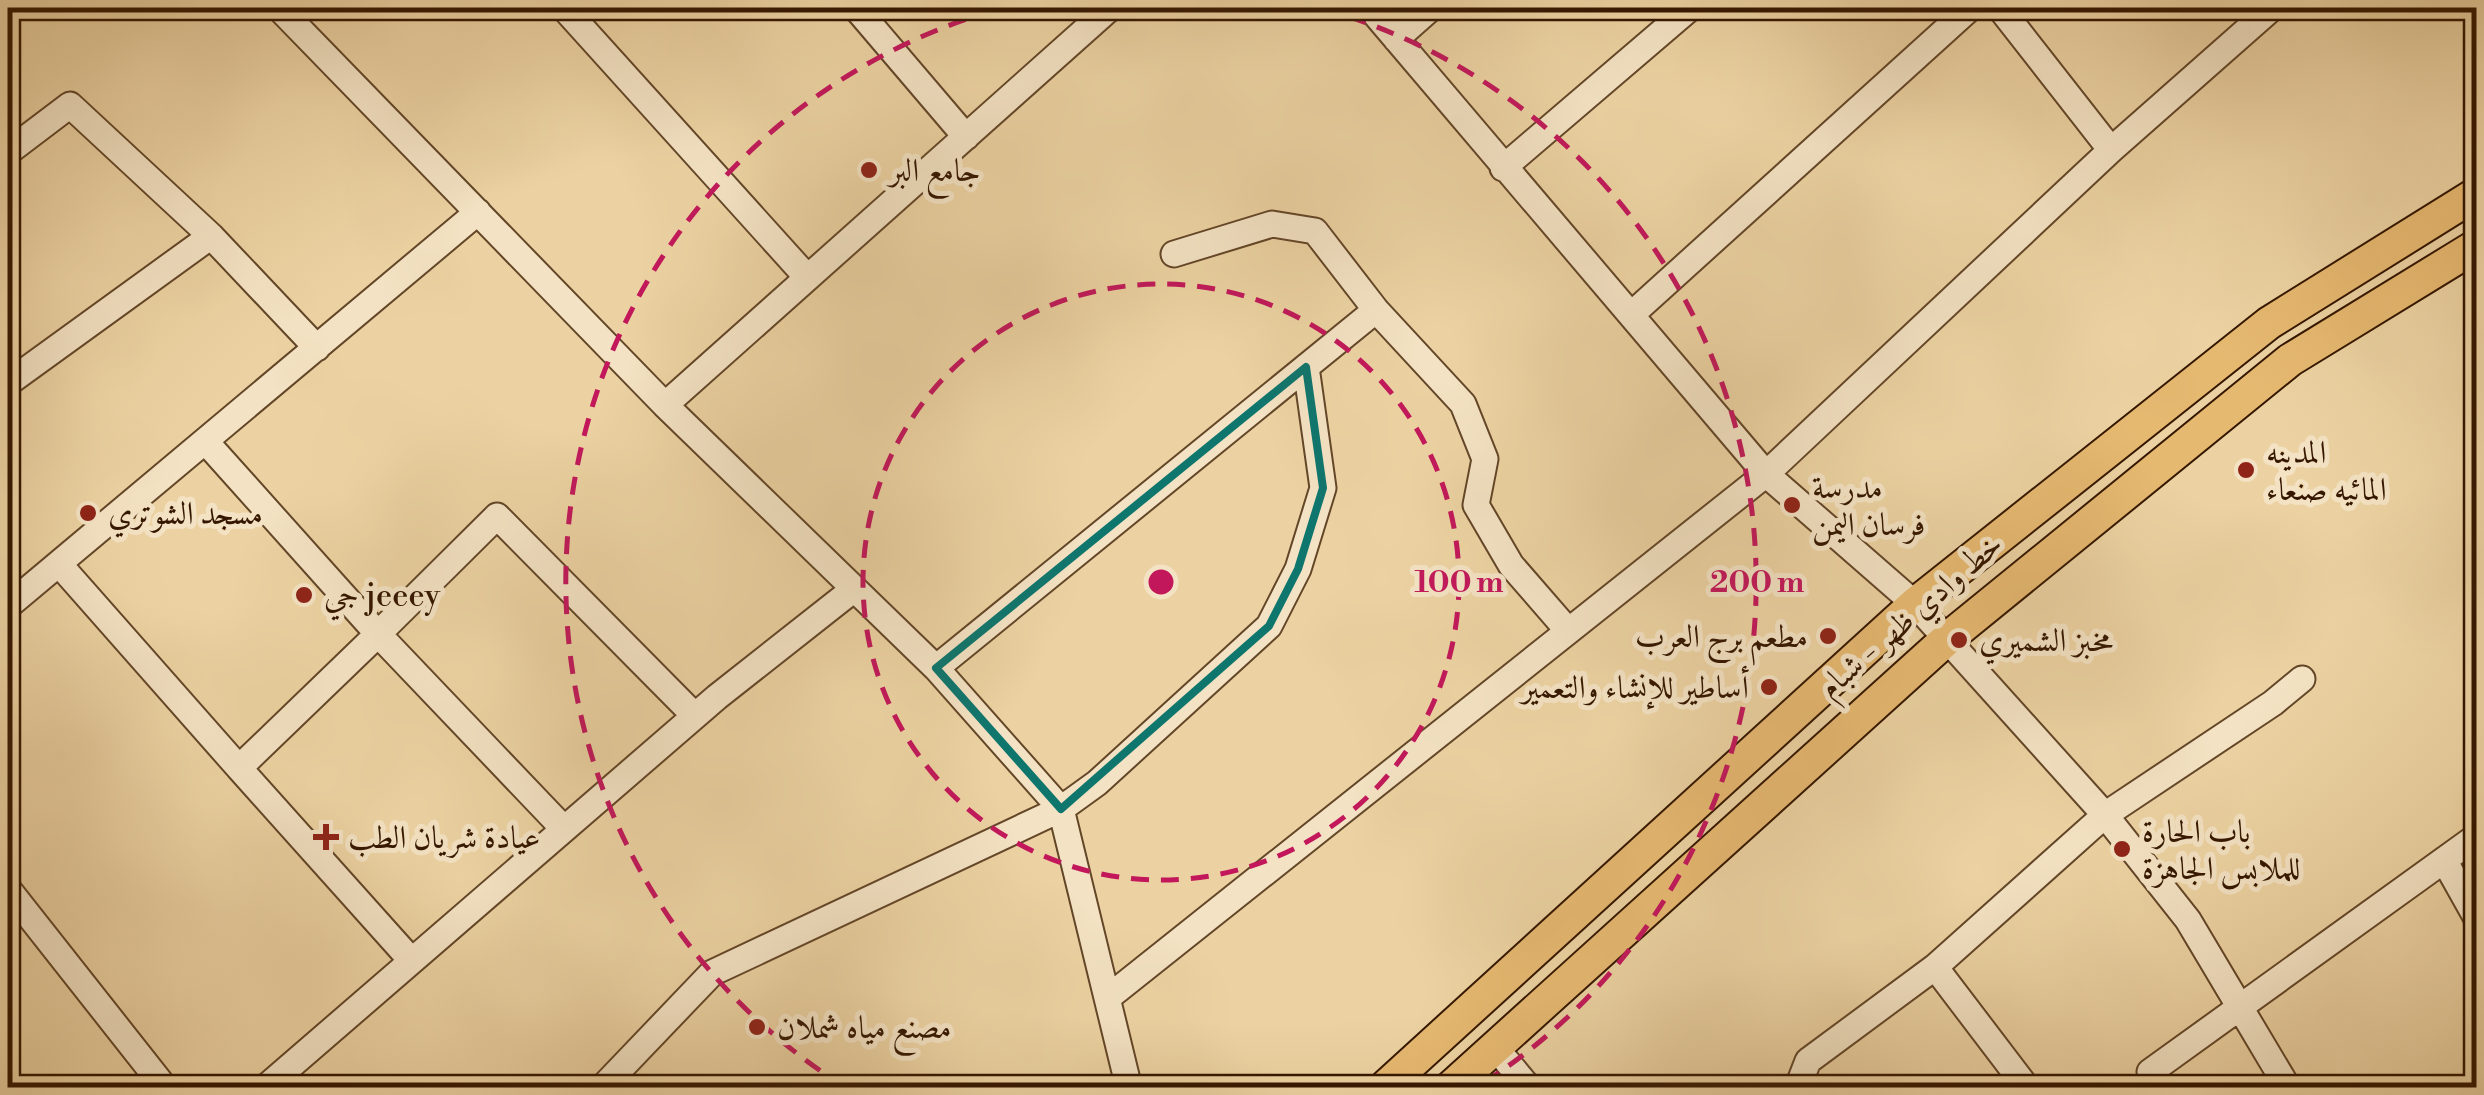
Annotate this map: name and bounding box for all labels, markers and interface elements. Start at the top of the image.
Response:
place label: جامع البر [886,151,981,199]
marker: جامع البر [858,159,880,181]
place label: المدينه المائيه صنعاء [2266,433,2387,510]
marker: المدينه المائيه صنعاء [2235,459,2257,481]
place label: مدرسة فرسان اليمن [1812,468,1926,546]
place label: مسجد الشوتري [108,494,263,538]
marker: مدرسة فرسان اليمن [1781,494,1803,516]
marker: مسجد الشوتري [77,502,99,524]
street label: خط وادي ظهر - شبام [1810,525,2016,712]
centre of rings [1143,564,1179,600]
text: 100 m [1414,564,1504,602]
text: 200 m [1710,564,1804,602]
place label: جي jeeey [324,576,440,621]
marker: جي jeeey [293,584,315,606]
place label: مطعم برج العرب [1635,617,1808,666]
place label: مخبز الشميري [1979,621,2113,665]
marker: مطعم برج العرب [1817,625,1839,647]
marker: مخبز الشميري [1948,629,1970,651]
place label: أساطير للإنشاء والتعمير [1518,665,1750,710]
marker: أساطير للإنشاء والتعمير [1758,676,1780,698]
place label: باب الحارة للملابس الجاهزة [2142,812,2301,890]
place label: عيادة شريان الطب [348,818,541,858]
marker: عيادة شريان الطب [313,824,339,850]
marker: باب الحارة للملابس الجاهزة [2111,838,2133,860]
place label: مصنع مياه شملان [777,1008,951,1056]
marker: مصنع مياه شملان [746,1016,768,1038]

